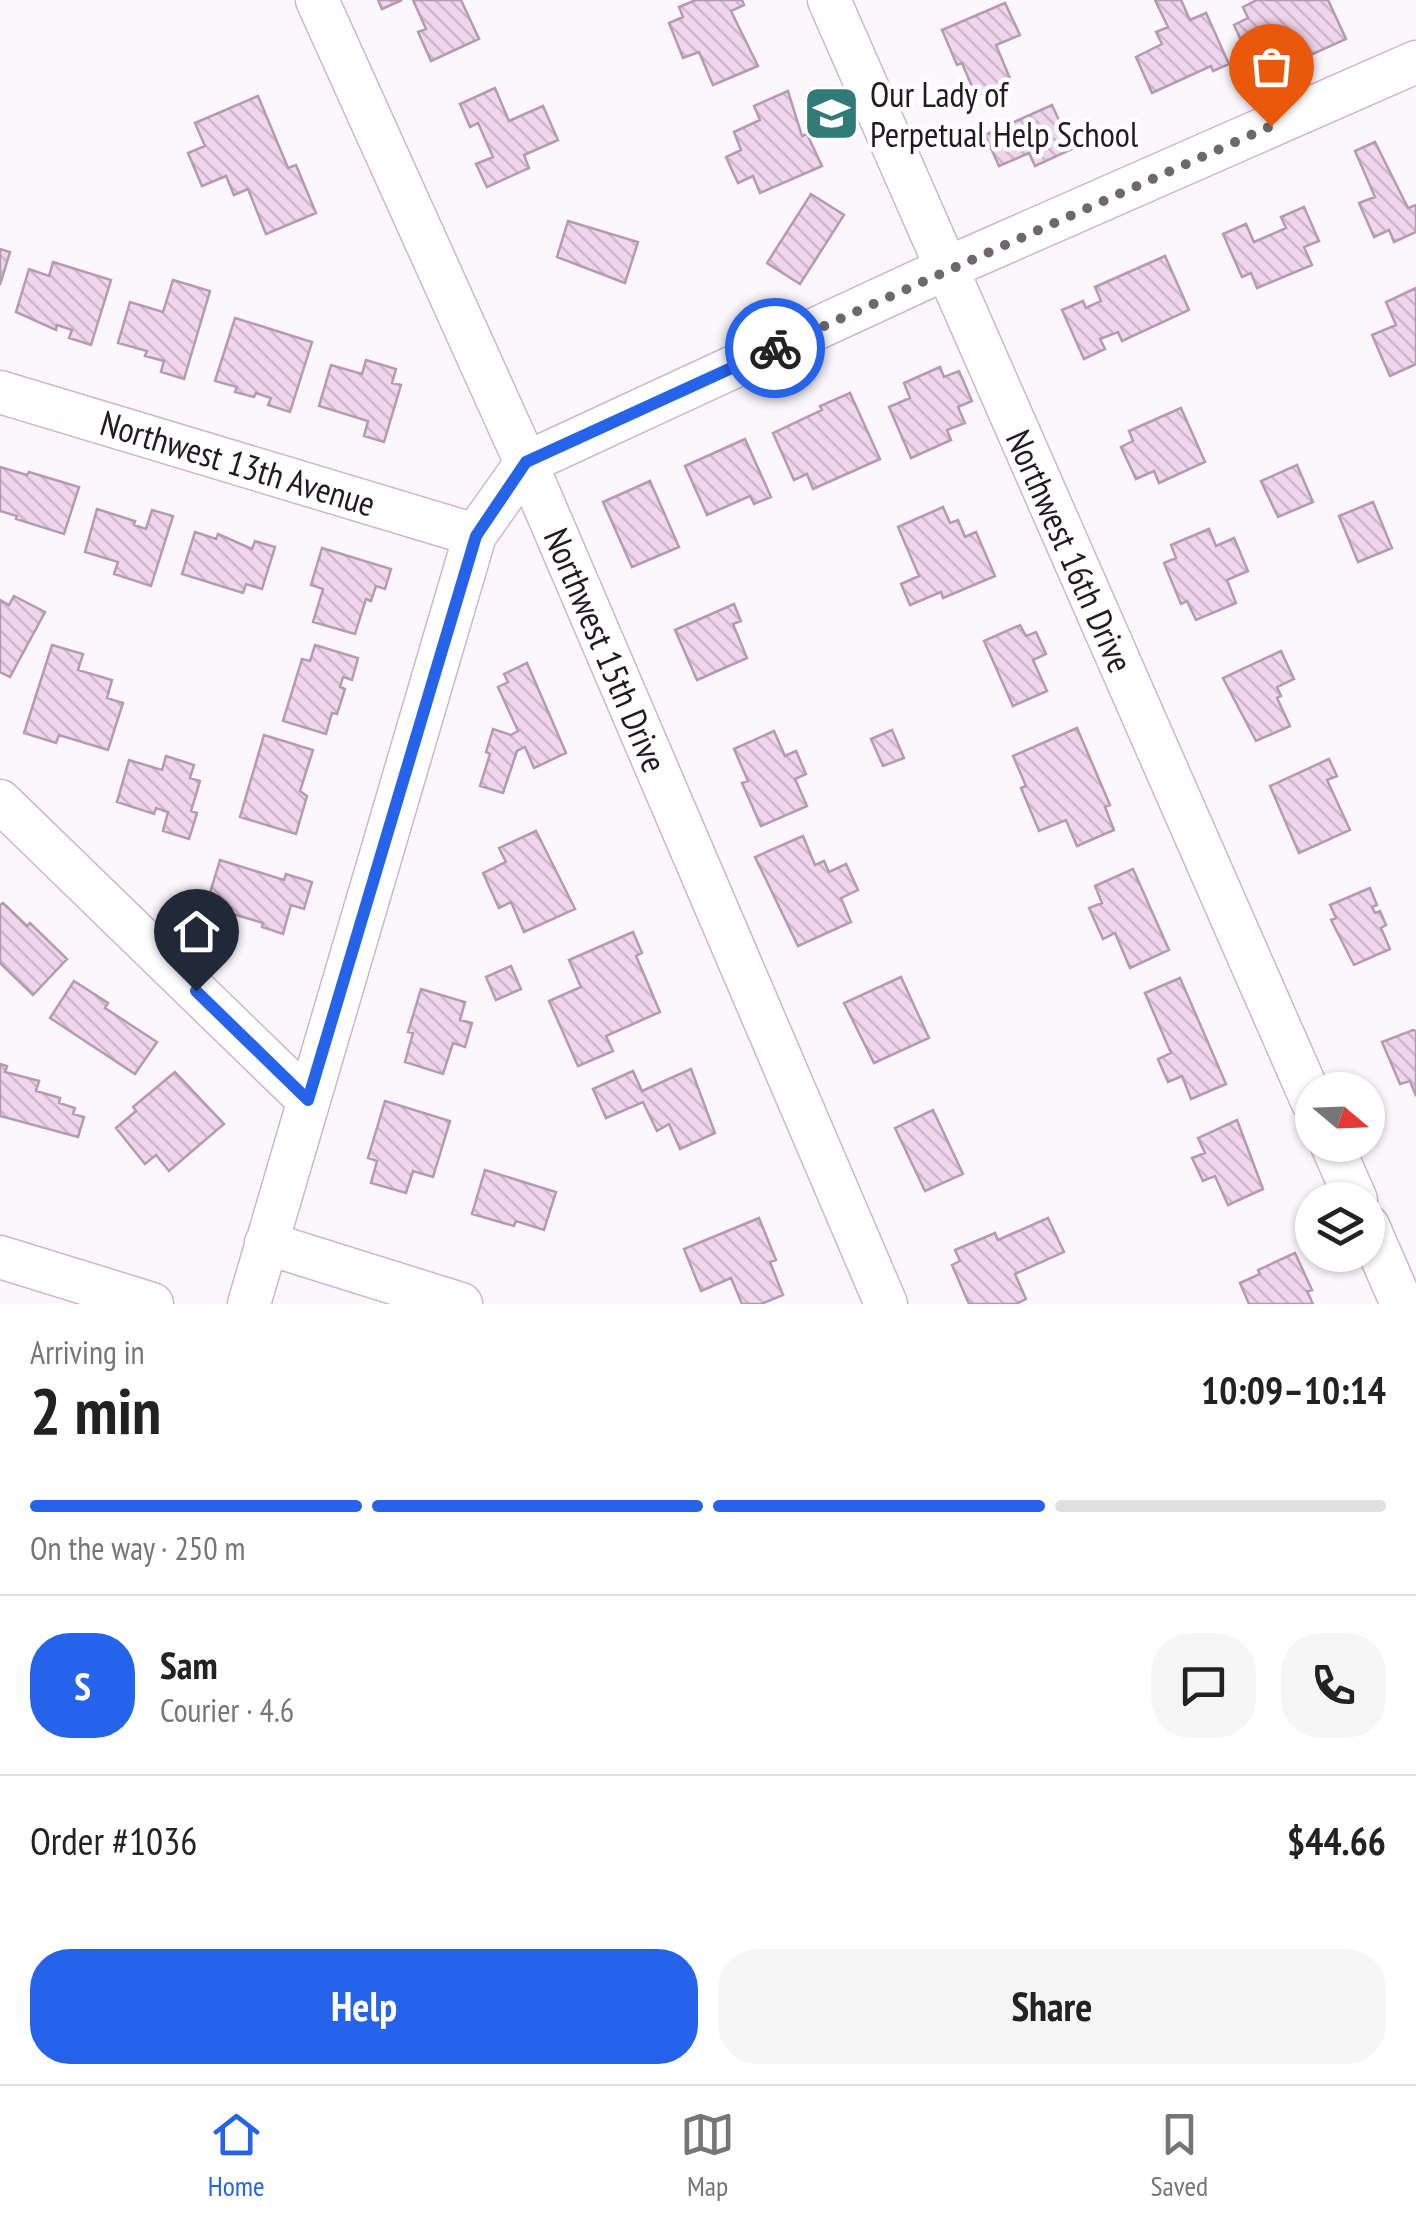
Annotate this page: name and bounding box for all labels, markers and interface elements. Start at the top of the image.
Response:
pin [1229,24,1314,127]
icon: bag [1244,39,1299,94]
place label: Our Lady of Perpetual Help School [870,71,1138,157]
school or university icon: Our Lady of Perpetual Help School [801,84,861,144]
courier [725,298,825,398]
icon: bike [748,321,803,376]
street label: Northwest 13th Avenue [95,399,381,527]
street label: Northwest 16th Drive [996,423,1144,679]
street label: Northwest 15th Drive [534,521,678,779]
pin [154,889,239,992]
icon: home [169,904,224,959]
north arrow [1295,1072,1385,1162]
map controls [1295,1072,1385,1272]
button: layers [1295,1182,1385,1272]
text: Arriving in [30,1331,145,1373]
text: 10:09–10:14 [1201,1365,1386,1414]
text: 2 min [30,1368,161,1452]
text: On the way · 250 m [30,1527,245,1569]
button: chat [1151,1633,1256,1738]
button: phone [1281,1633,1386,1738]
text: Sam [160,1640,218,1689]
text: S [74,1661,91,1710]
text: Courier · 4.6 [160,1689,294,1731]
text: Order #1036 [30,1816,197,1865]
text: $44.66 [1287,1816,1386,1865]
button: Help [30,1949,698,2064]
button: Share [718,1949,1386,2064]
tab: Home [208,2107,265,2204]
tab: Map [680,2107,735,2204]
tab: Saved [1151,2107,1208,2204]

